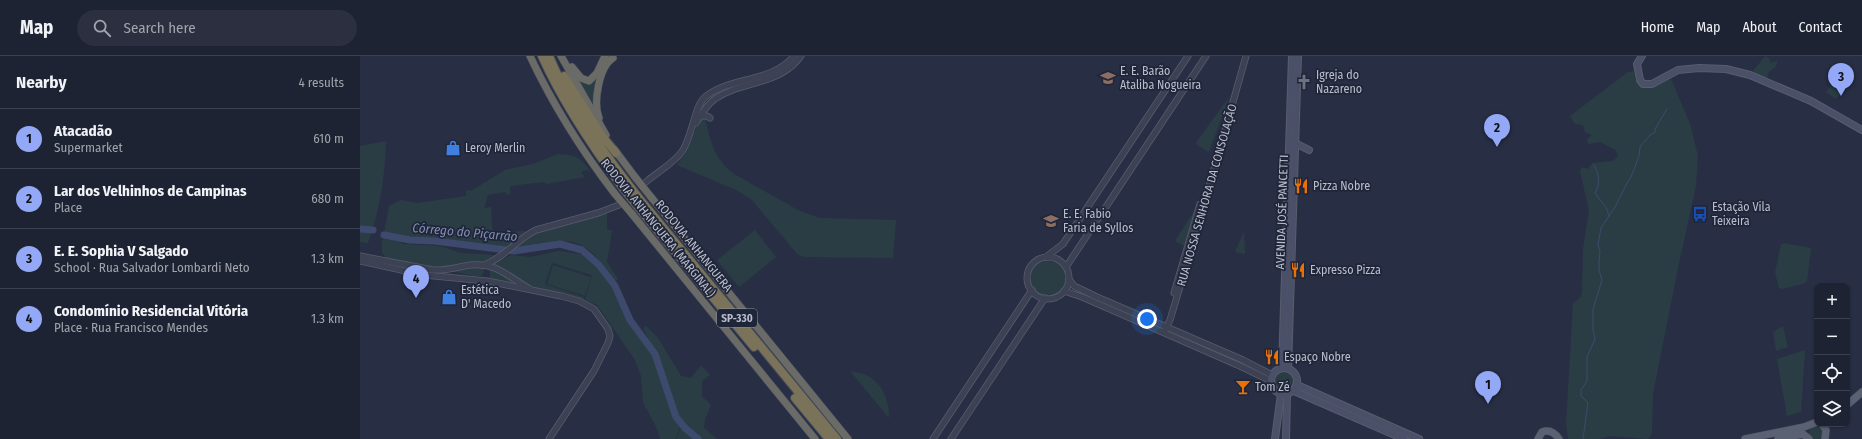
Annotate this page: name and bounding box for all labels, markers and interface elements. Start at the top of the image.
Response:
search box [77,10,357,46]
text: Map [20,16,53,39]
icon: search [91,17,113,39]
text: Search here [123,19,196,37]
text: Home [1641,19,1674,36]
text: Map [1696,19,1720,36]
text: About [1742,19,1777,36]
text: Contact [1799,19,1842,36]
pin: 3 [1828,63,1854,96]
place label: E. E. Barão Ataliba Nogueira [1120,64,1201,92]
place label: Igreja do Nazareno [1316,68,1362,96]
school or university icon: E. E. Barão Ataliba Nogueira [1099,69,1117,87]
text: Nearby [16,72,67,93]
church icon: Igreja do Nazareno [1295,73,1313,91]
text: 4 results [298,75,344,90]
street label: RUA NOSSA SENHORA DA CONSOLAÇÃO [1173,102,1240,288]
pin: 2 [1484,114,1510,147]
text: Atacadão [54,122,112,140]
text: 1 [26,131,32,146]
text: 610 m [313,131,344,146]
shop icon: Leroy Merlin [444,139,462,157]
text: Supermarket [54,140,123,155]
place label: Leroy Merlin [465,141,525,155]
street label: AVENIDA JOSÉ PANCETTI [1272,154,1291,270]
street label: RODOVIA ANHANGUERA (MARGINAL) [598,156,718,300]
restaurant icon: Pizza Nobre [1292,177,1310,195]
place label: Pizza Nobre [1313,179,1370,193]
text: Lar dos Velhinhos de Campinas [54,182,247,200]
text: 2 [26,191,32,206]
text: 680 m [311,191,344,206]
street label: RODOVIA ANHANGUERA [653,197,735,295]
text: Place [54,200,82,215]
place label: Estação Vila Teixeira [1712,200,1771,228]
bus stop icon: Estação Vila Teixeira [1691,205,1709,223]
place label: E. E. Fabio Faria de Syllos [1063,207,1133,235]
school or university icon: E. E. Fabio Faria de Syllos [1042,212,1060,230]
water label: Córrego do Piçarrão [412,220,518,244]
text: E. E. Sophia V Salgado [54,242,189,260]
text: 3 [26,251,32,266]
text: 1.3 km [311,251,344,266]
text: School · Rua Salvador Lombardi Neto [54,260,250,275]
restaurant icon: Expresso Pizza [1289,261,1307,279]
place label: Expresso Pizza [1310,263,1381,277]
pin: 4 [403,265,429,298]
place label: Estética D' Macedo [461,283,511,311]
map controls [1814,283,1850,427]
button: + [1814,283,1850,319]
shop icon: Estética D' Macedo [440,288,458,306]
text: Condomínio Residencial Vitória [54,302,248,320]
road number: SP-330 [717,309,757,327]
your location [1137,309,1157,329]
text: 4 [26,311,32,326]
text: 1.3 km [311,311,344,326]
button: − [1814,319,1850,355]
text: Place · Rua Francisco Mendes [54,320,208,335]
restaurant icon: Espaço Nobre [1263,348,1281,366]
place label: Espaço Nobre [1284,350,1351,364]
button: locate [1814,355,1850,391]
pin: 1 [1475,371,1501,404]
bar icon: Tom Zé [1234,378,1252,396]
place label: Tom Zé [1255,380,1290,394]
button: layers [1814,391,1850,427]

